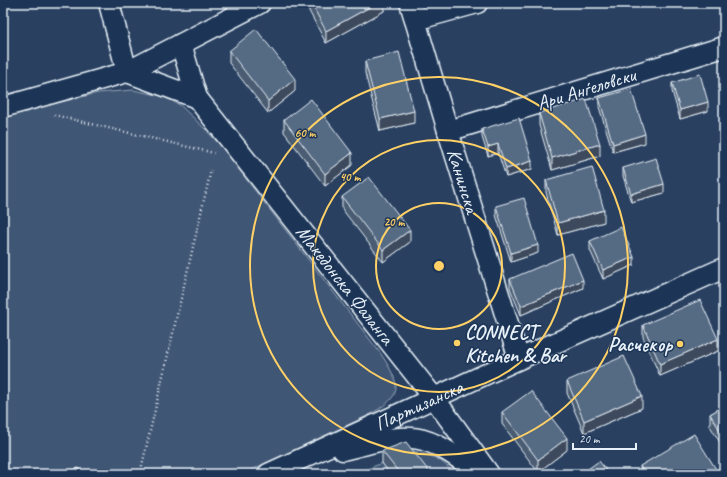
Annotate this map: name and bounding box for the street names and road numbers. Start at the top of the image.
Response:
street label: Ари Анѓеловски [534,62,640,116]
street label: Канинска [441,146,485,218]
street label: Македонска Фаланга [291,220,400,351]
street label: Партизанска [371,373,468,436]

